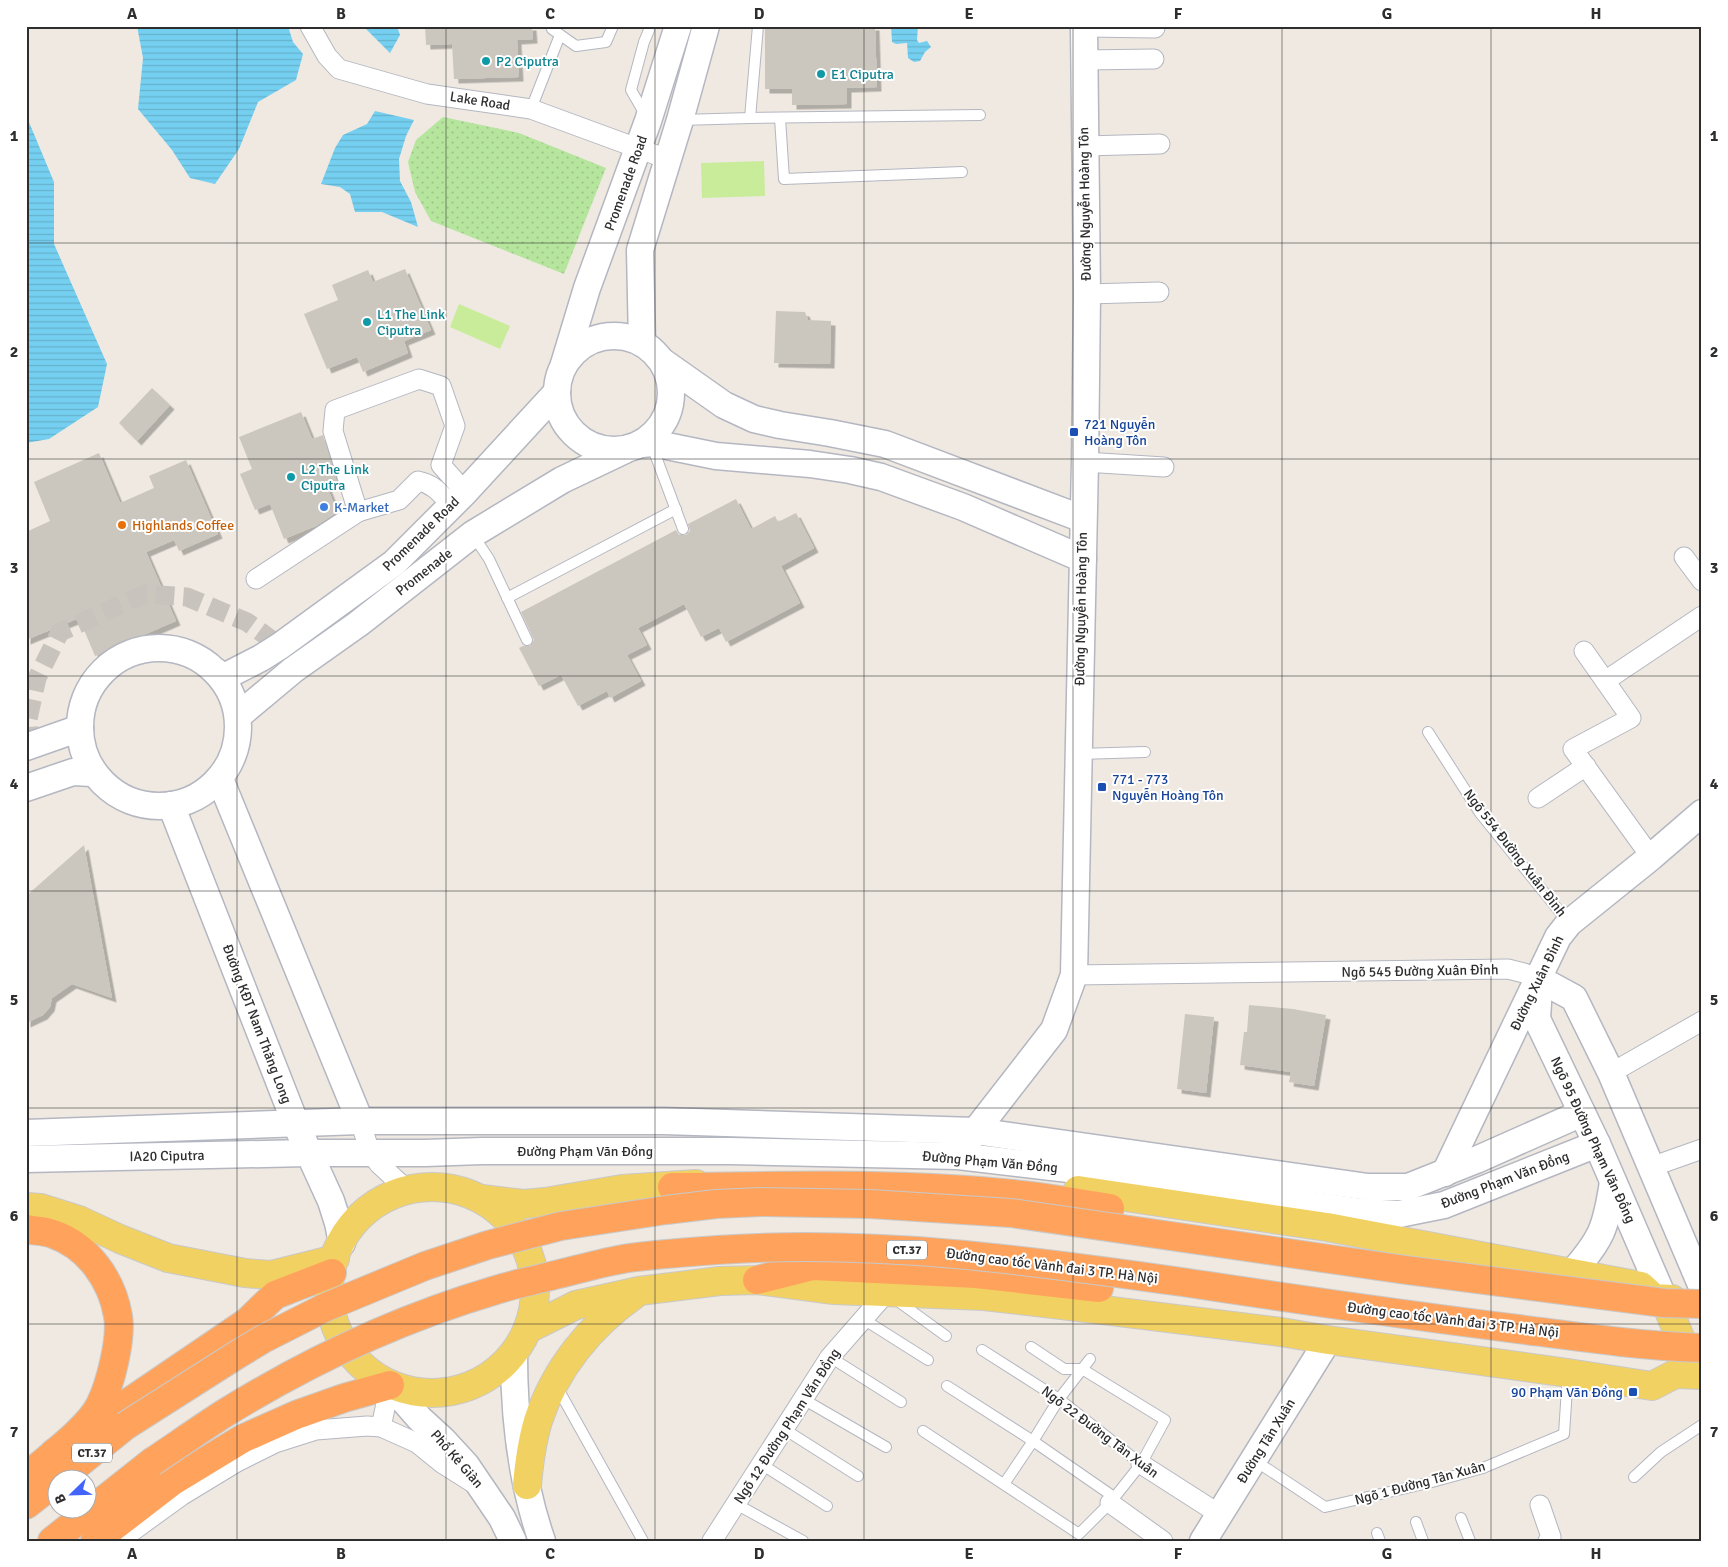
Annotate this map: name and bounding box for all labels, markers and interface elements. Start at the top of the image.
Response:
text: A [127,4,138,24]
text: B [336,4,346,24]
text: C [545,4,555,24]
text: D [754,4,765,24]
text: E [964,4,974,24]
text: F [1174,4,1183,24]
text: G [1382,4,1392,24]
text: H [1591,4,1601,24]
place label: P2 Ciputra [496,53,559,70]
marker: P2 Ciputra [480,55,492,67]
place label: E1 Ciputra [831,66,894,83]
marker: E1 Ciputra [815,68,827,80]
street label: Lake Road [449,88,511,114]
text: 1 [10,126,19,146]
text: 1 [1710,126,1719,146]
street label: Đường Nguyễn Hoàng Tôn [1075,127,1095,281]
street label: Promenade Road [601,133,651,233]
place label: L1 The Link Ciputra [377,306,445,339]
marker: L1 The Link Ciputra [361,316,373,328]
text: 2 [10,342,18,362]
text: 2 [1710,342,1718,362]
place label: 721 Nguyễn Hoàng Tôn [1084,416,1155,449]
marker: 721 Nguyễn Hoàng Tôn [1068,426,1080,438]
place label: L2 The Link Ciputra [301,461,369,494]
marker: L2 The Link Ciputra [285,471,297,483]
street label: Promenade Road [379,493,463,575]
place label: K-Market [334,499,389,516]
marker: K-Market [318,501,330,513]
place label: Highlands Coffee [132,517,234,534]
marker: Highlands Coffee [116,519,128,531]
street label: Đường Nguyễn Hoàng Tôn [1071,532,1091,686]
street label: Promenade [392,545,456,599]
text: 3 [10,558,18,578]
text: 3 [1710,558,1718,578]
place label: 771 - 773 Nguyễn Hoàng Tôn [1112,771,1224,804]
text: 4 [10,774,19,794]
text: 4 [1710,774,1719,794]
marker: 771 - 773 Nguyễn Hoàng Tôn [1096,781,1108,793]
street label: Ngõ 554 Đường Xuân Đỉnh [1460,786,1570,920]
street label: Đường Xuân Đỉnh [1507,932,1567,1034]
street label: Đường KĐT Nam Thăng Long [219,942,295,1106]
street label: Ngõ 545 Đường Xuân Đỉnh [1341,961,1499,981]
text: 5 [10,990,18,1010]
text: 5 [1710,990,1718,1010]
street label: Ngõ 95 Đường Phạm Văn Đồng [1547,1054,1639,1226]
street label: Đường Phạm Văn Đồng [517,1143,653,1160]
street label: IA20 Ciputra [129,1147,205,1165]
street label: Đường Phạm Văn Đồng [921,1148,1059,1176]
street label: Đường Phạm Văn Đồng [1438,1148,1572,1212]
text: 6 [10,1206,19,1226]
text: 6 [1710,1206,1719,1226]
road number: CT.37 [887,1240,927,1260]
street label: Đường cao tốc Vành đai 3 TP. Hà Nội [945,1245,1159,1287]
street label: Đường cao tốc Vành đai 3 TP. Hà Nội [1346,1299,1560,1341]
street label: Ngõ 12 Đường Phạm Văn Đồng [730,1345,844,1507]
street label: Ngõ 22 Đường Tân Xuân [1038,1382,1162,1482]
place label: 90 Phạm Văn Đồng [1511,1384,1623,1401]
marker: 90 Phạm Văn Đồng [1627,1386,1639,1398]
street label: Đường Tân Xuân [1233,1395,1299,1487]
text: 7 [10,1422,19,1442]
text: 7 [1710,1422,1719,1442]
street label: Phố Kẻ Giàn [427,1426,487,1492]
road number: CT.37 [72,1444,112,1462]
street label: Ngõ 1 Đường Tân Xuân [1353,1457,1487,1509]
north arrow [48,1470,98,1520]
text: B [51,1491,70,1506]
text: A [127,1544,138,1564]
text: B [336,1544,346,1564]
text: C [545,1544,555,1564]
text: D [754,1544,765,1564]
text: E [964,1544,974,1564]
text: F [1174,1544,1183,1564]
text: G [1382,1544,1392,1564]
text: H [1591,1544,1601,1564]

